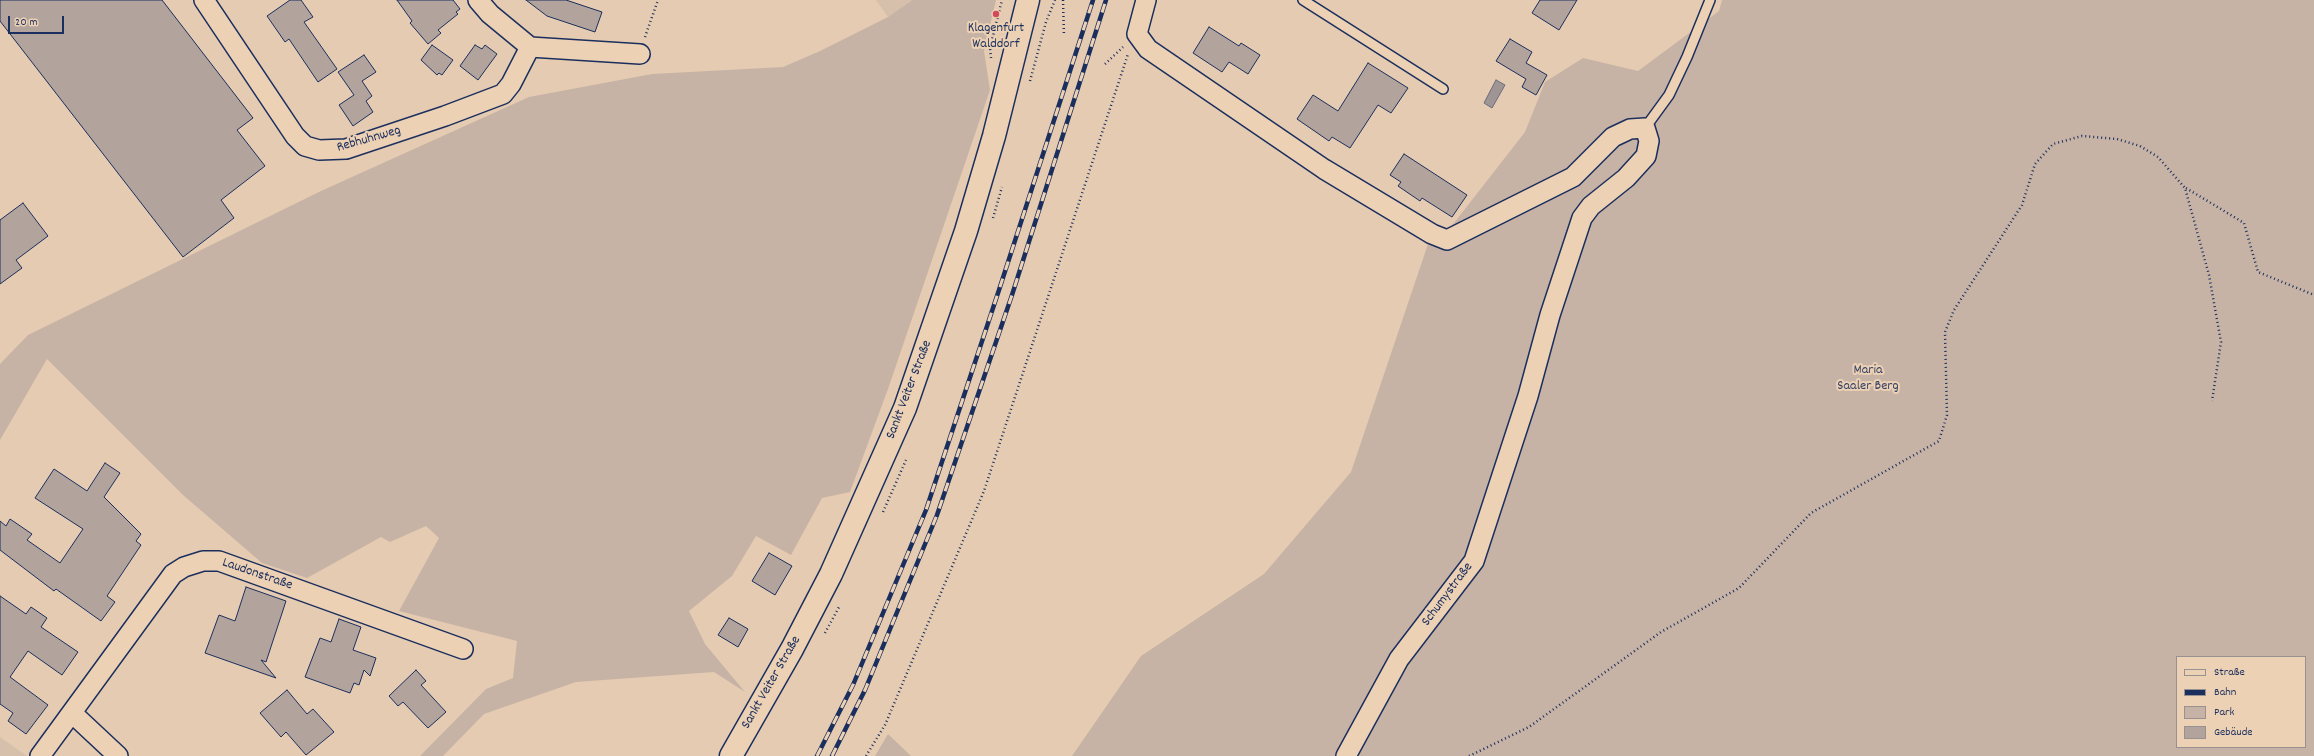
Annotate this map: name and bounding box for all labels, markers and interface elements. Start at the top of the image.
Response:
scale bar [10,8,66,34]
marker: Klagenfurt Walddorf [991,9,1001,19]
text: 20 m [15,14,38,31]
place label: Klagenfurt Walddorf [968,21,1024,54]
street label: Rebhuhnweg [335,123,403,157]
street label: Sankt Veiter Straße [883,338,937,442]
park label: Maria Saaler Berg [1837,363,1899,396]
street label: Laudonstraße [220,555,294,595]
street label: Schumystraße [1419,560,1477,630]
street label: Sankt Veiter Straße [739,634,805,732]
legend [2176,656,2306,748]
text: Straße [2214,664,2245,681]
text: Bahn [2214,684,2236,701]
text: Park [2214,704,2234,721]
text: Gebäude [2214,724,2253,741]

